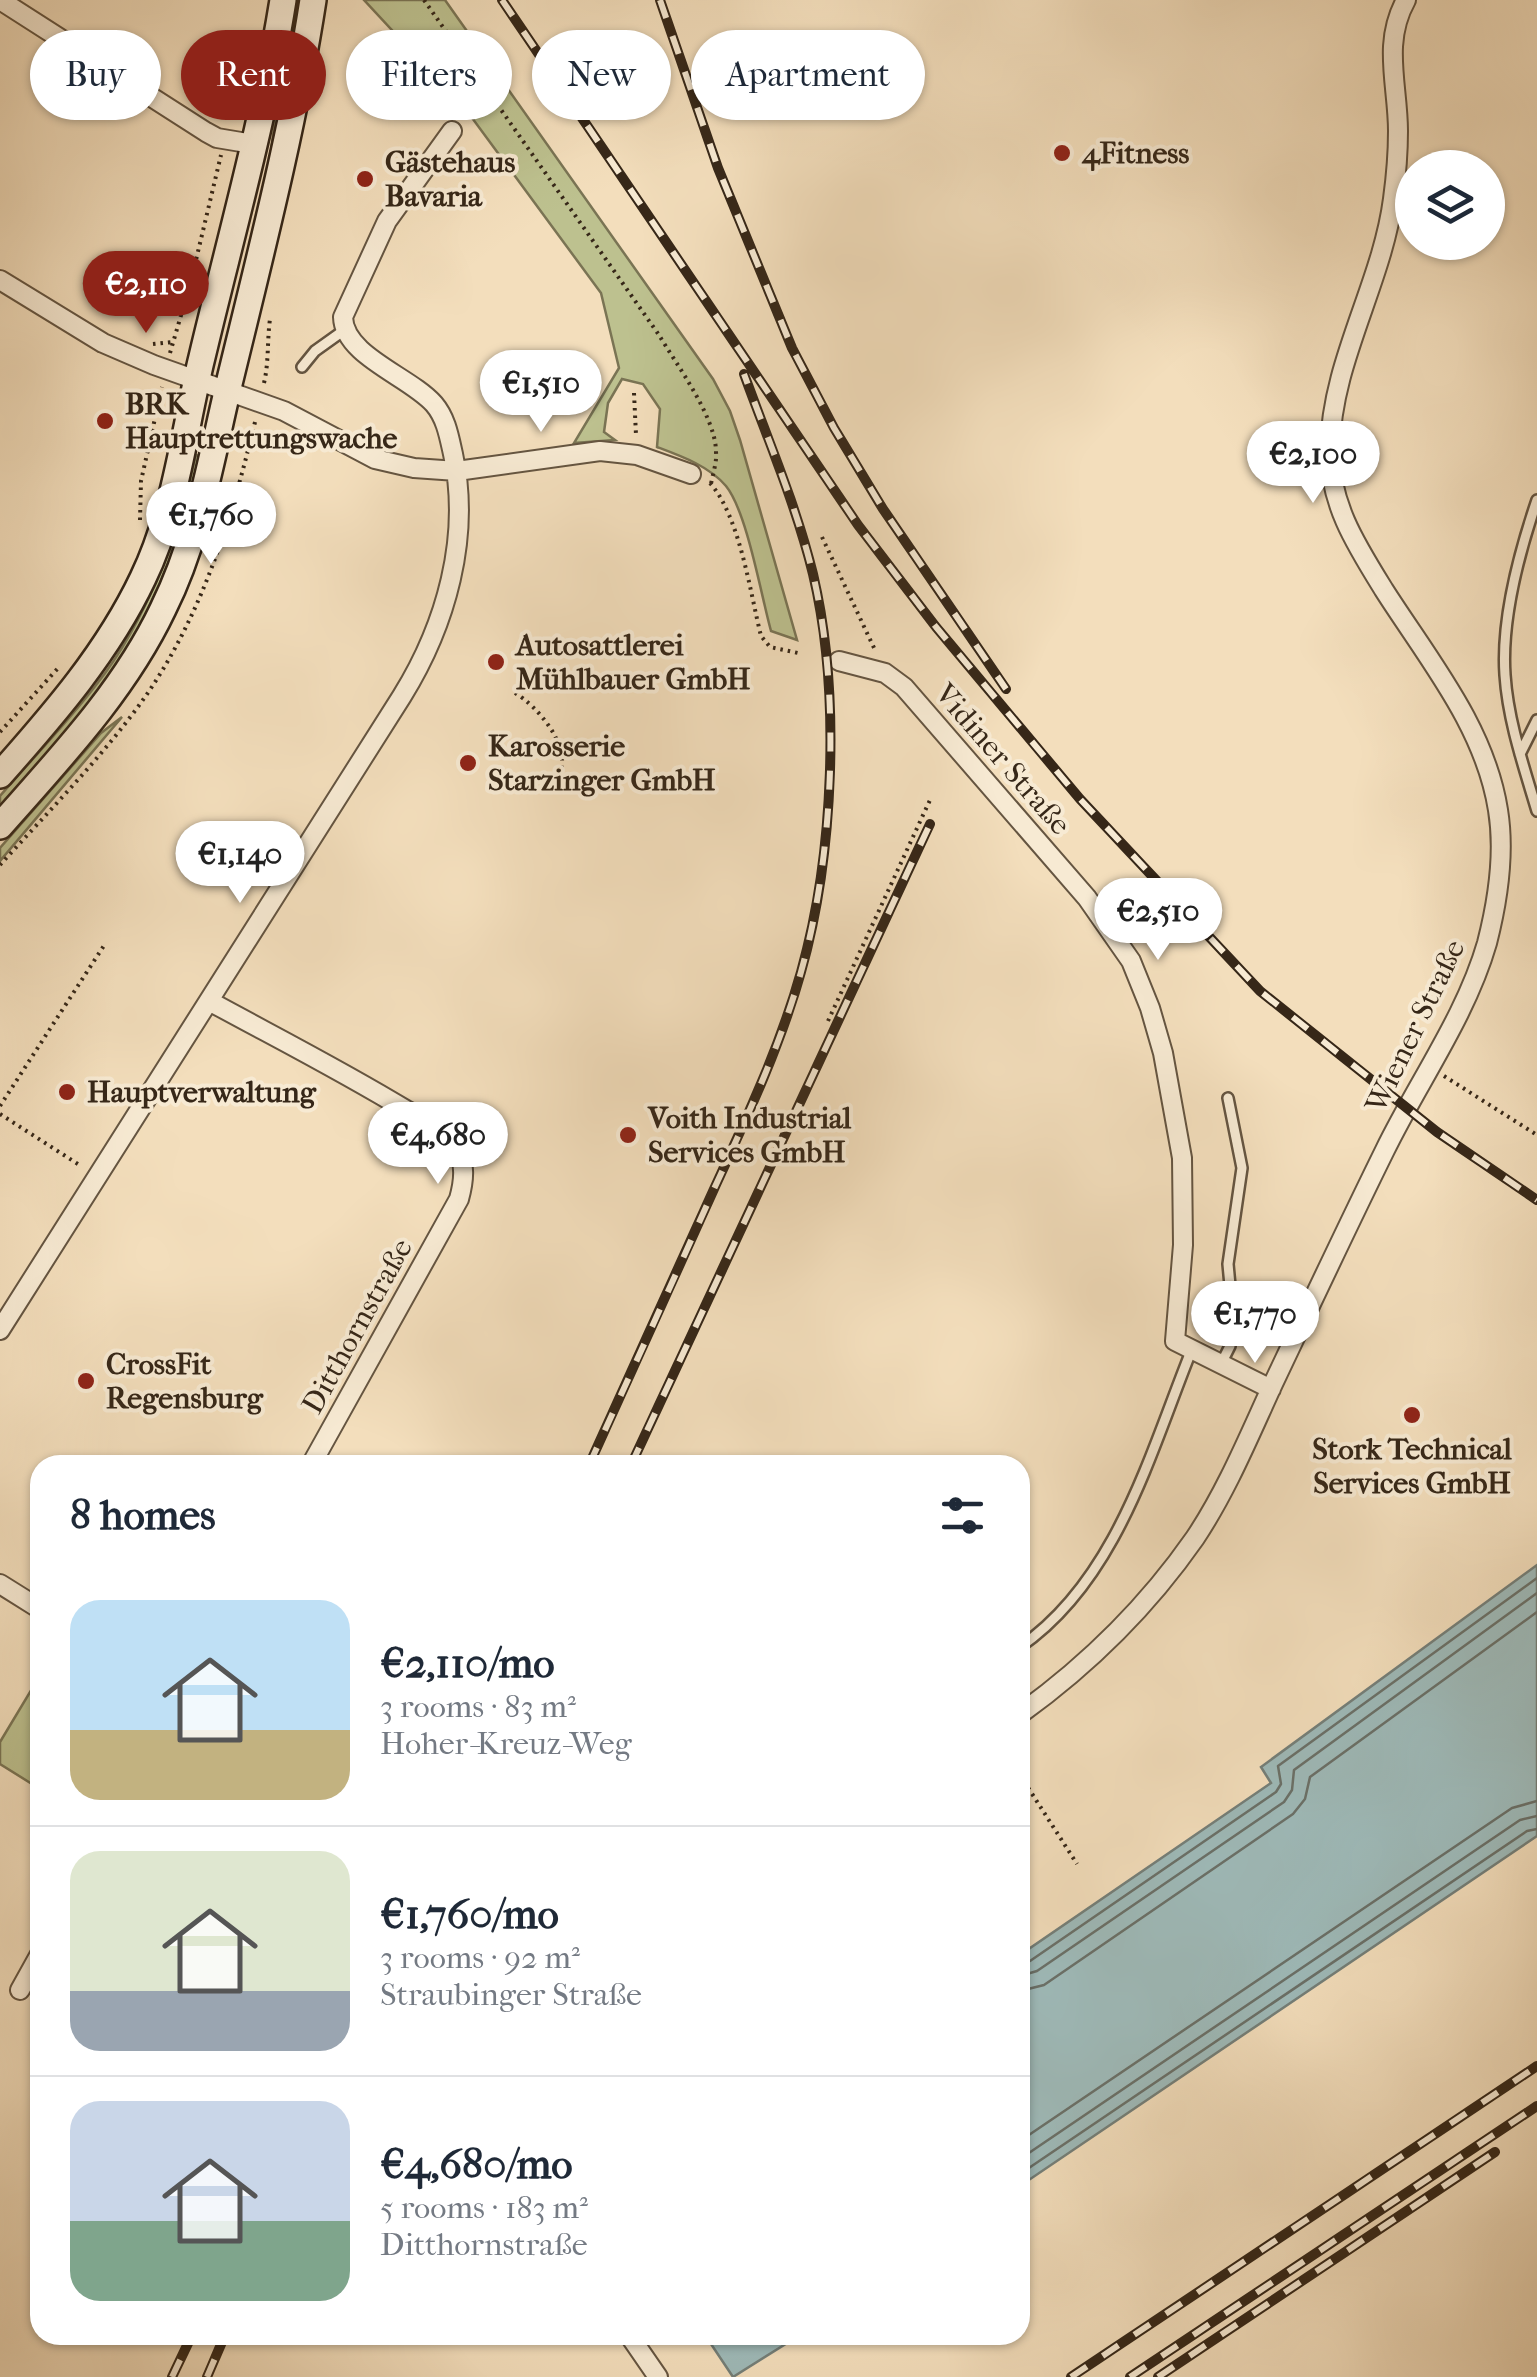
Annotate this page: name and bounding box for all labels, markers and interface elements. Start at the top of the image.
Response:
chip: Buy [30,30,161,120]
chip: Rent [181,30,326,120]
chip: Filters [346,30,512,120]
chip: New [532,30,671,120]
chip: Apartment [691,30,925,120]
place label: 4Fitness [1081,136,1189,172]
marker: 4Fitness [1051,142,1073,164]
place label: Gästehaus Bavaria [385,145,515,214]
map controls [1395,150,1505,260]
button: layers [1395,150,1505,260]
marker: Gästehaus Bavaria [354,168,376,190]
pin: €2,110 [65,251,227,336]
text: €2,110 [105,265,187,302]
pin: €1,510 [460,350,622,435]
text: €1,510 [502,364,580,401]
place label: BRK Hauptrettungswache [125,387,397,456]
marker: BRK Hauptrettungswache [94,410,116,432]
pin: €2,100 [1232,421,1394,506]
text: €2,100 [1269,435,1357,472]
pin: €1,760 [130,482,292,567]
text: €1,760 [168,496,254,533]
place label: Autosattlerei Mühlbauer GmbH [514,628,751,697]
marker: Autosattlerei Mühlbauer GmbH [485,651,507,673]
street label: Vidiner Straße [927,676,1078,842]
place label: Karosserie Starzinger GmbH [488,729,716,798]
marker: Karosserie Starzinger GmbH [457,752,479,774]
pin: €1,140 [159,821,321,906]
text: €1,140 [197,835,283,872]
pin: €2,510 [1077,878,1239,963]
text: €2,510 [1116,892,1200,929]
street label: Wiener Straße [1358,934,1472,1119]
place label: Hauptverwaltung [87,1075,317,1110]
marker: Hauptverwaltung [56,1081,78,1103]
place label: Voith Industrial Services GmbH [647,1101,852,1170]
pin: €4,680 [357,1102,519,1187]
text: €4,680 [390,1116,486,1153]
marker: Voith Industrial Services GmbH [617,1124,639,1146]
street label: Ditthornstraße [295,1233,420,1420]
pin: €1,770 [1174,1281,1336,1366]
text: €1,770 [1213,1295,1297,1332]
place label: CrossFit Regensburg [106,1347,264,1416]
marker: CrossFit Regensburg [75,1370,97,1392]
marker: Stork Technical Services GmbH [1401,1404,1423,1426]
place label: Stork Technical Services GmbH [1312,1432,1512,1501]
icon: filters [935,1488,990,1543]
text: 8 homes [70,1491,216,1540]
text: €2,110/mo [380,1639,554,1688]
icon: home [150,1640,270,1760]
text: 3 rooms · 83 m² [380,1688,576,1725]
text: Hoher-Kreuz-Weg [380,1725,632,1762]
text: €1,760/mo [380,1890,559,1939]
icon: home [150,1891,270,2011]
text: 3 rooms · 92 m² [380,1939,580,1976]
text: Straubinger Straße [380,1976,642,2013]
text: €4,680/mo [380,2140,573,2189]
icon: home [150,2141,270,2261]
text: 5 rooms · 183 m² [380,2189,588,2226]
text: Ditthornstraße [380,2226,588,2263]

